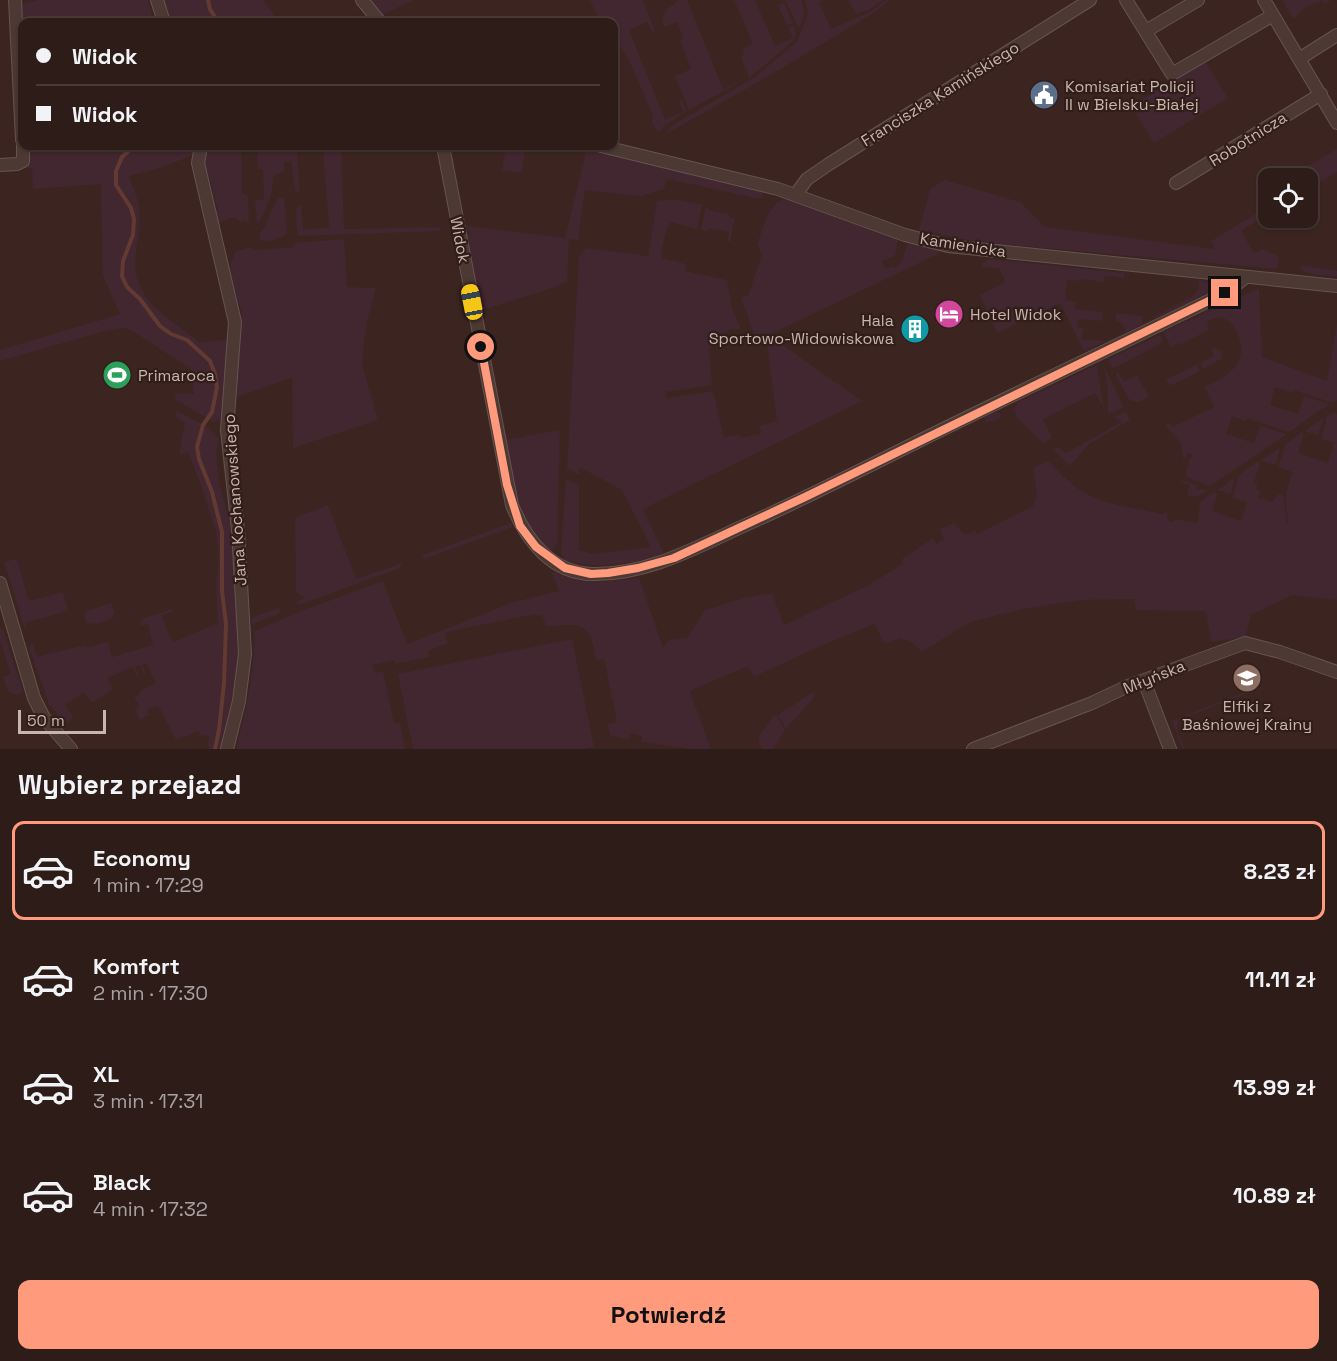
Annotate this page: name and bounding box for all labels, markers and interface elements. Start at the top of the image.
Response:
street label: Franciszka Kamińskiego [857,37,1023,151]
text: Widok [72,42,138,70]
place label: Komisariat Policji II w Bielsku-Białej [1065,76,1199,115]
public building icon: Komisariat Policji II w Bielsku-Białej [1028,79,1060,111]
text: Widok [72,100,138,128]
street label: Robotnicza [1205,107,1291,171]
map controls [1258,168,1318,228]
button: locate [1258,168,1318,228]
street label: Widok [445,215,475,265]
street label: Kamienicka [918,228,1008,262]
route end [1211,279,1238,306]
car [460,283,484,321]
hotel icon: Hotel Widok [933,298,965,330]
place label: Hotel Widok [970,304,1062,325]
place label: Hala Sportowo-Widowiskowa [709,310,894,349]
building icon: Hala Sportowo-Widowiskowa [899,313,931,345]
route start [467,333,494,360]
sports icon: Primaroca [101,359,133,391]
place label: Primaroca [138,365,215,386]
street label: Jana Kochanowskiego [219,413,251,587]
street label: Młyńska [1120,655,1188,699]
school or university icon: Elfiki z Baśniowej Krainy [1231,662,1263,694]
place label: Elfiki z Baśniowej Krainy [1182,696,1312,735]
scale bar [18,707,106,734]
text: 50 m [27,710,65,731]
text: Wybierz przejazd [18,767,242,802]
icon: car [21,844,75,898]
text: Economy [93,844,191,872]
text: 8.23 zł [1244,857,1316,885]
text: 1 min · 17:29 [93,872,204,898]
icon: car [21,952,75,1006]
text: Komfort [93,952,180,980]
text: 11.11 zł [1245,965,1316,993]
text: 2 min · 17:30 [93,980,208,1006]
icon: car [21,1060,75,1114]
text: XL [93,1060,119,1088]
text: 13.99 zł [1233,1073,1316,1101]
text: 3 min · 17:31 [93,1088,203,1114]
icon: car [21,1168,75,1222]
text: Black [93,1168,151,1196]
text: 10.89 zł [1233,1181,1316,1209]
text: 4 min · 17:32 [93,1196,208,1222]
button: Potwierdź [18,1280,1319,1349]

